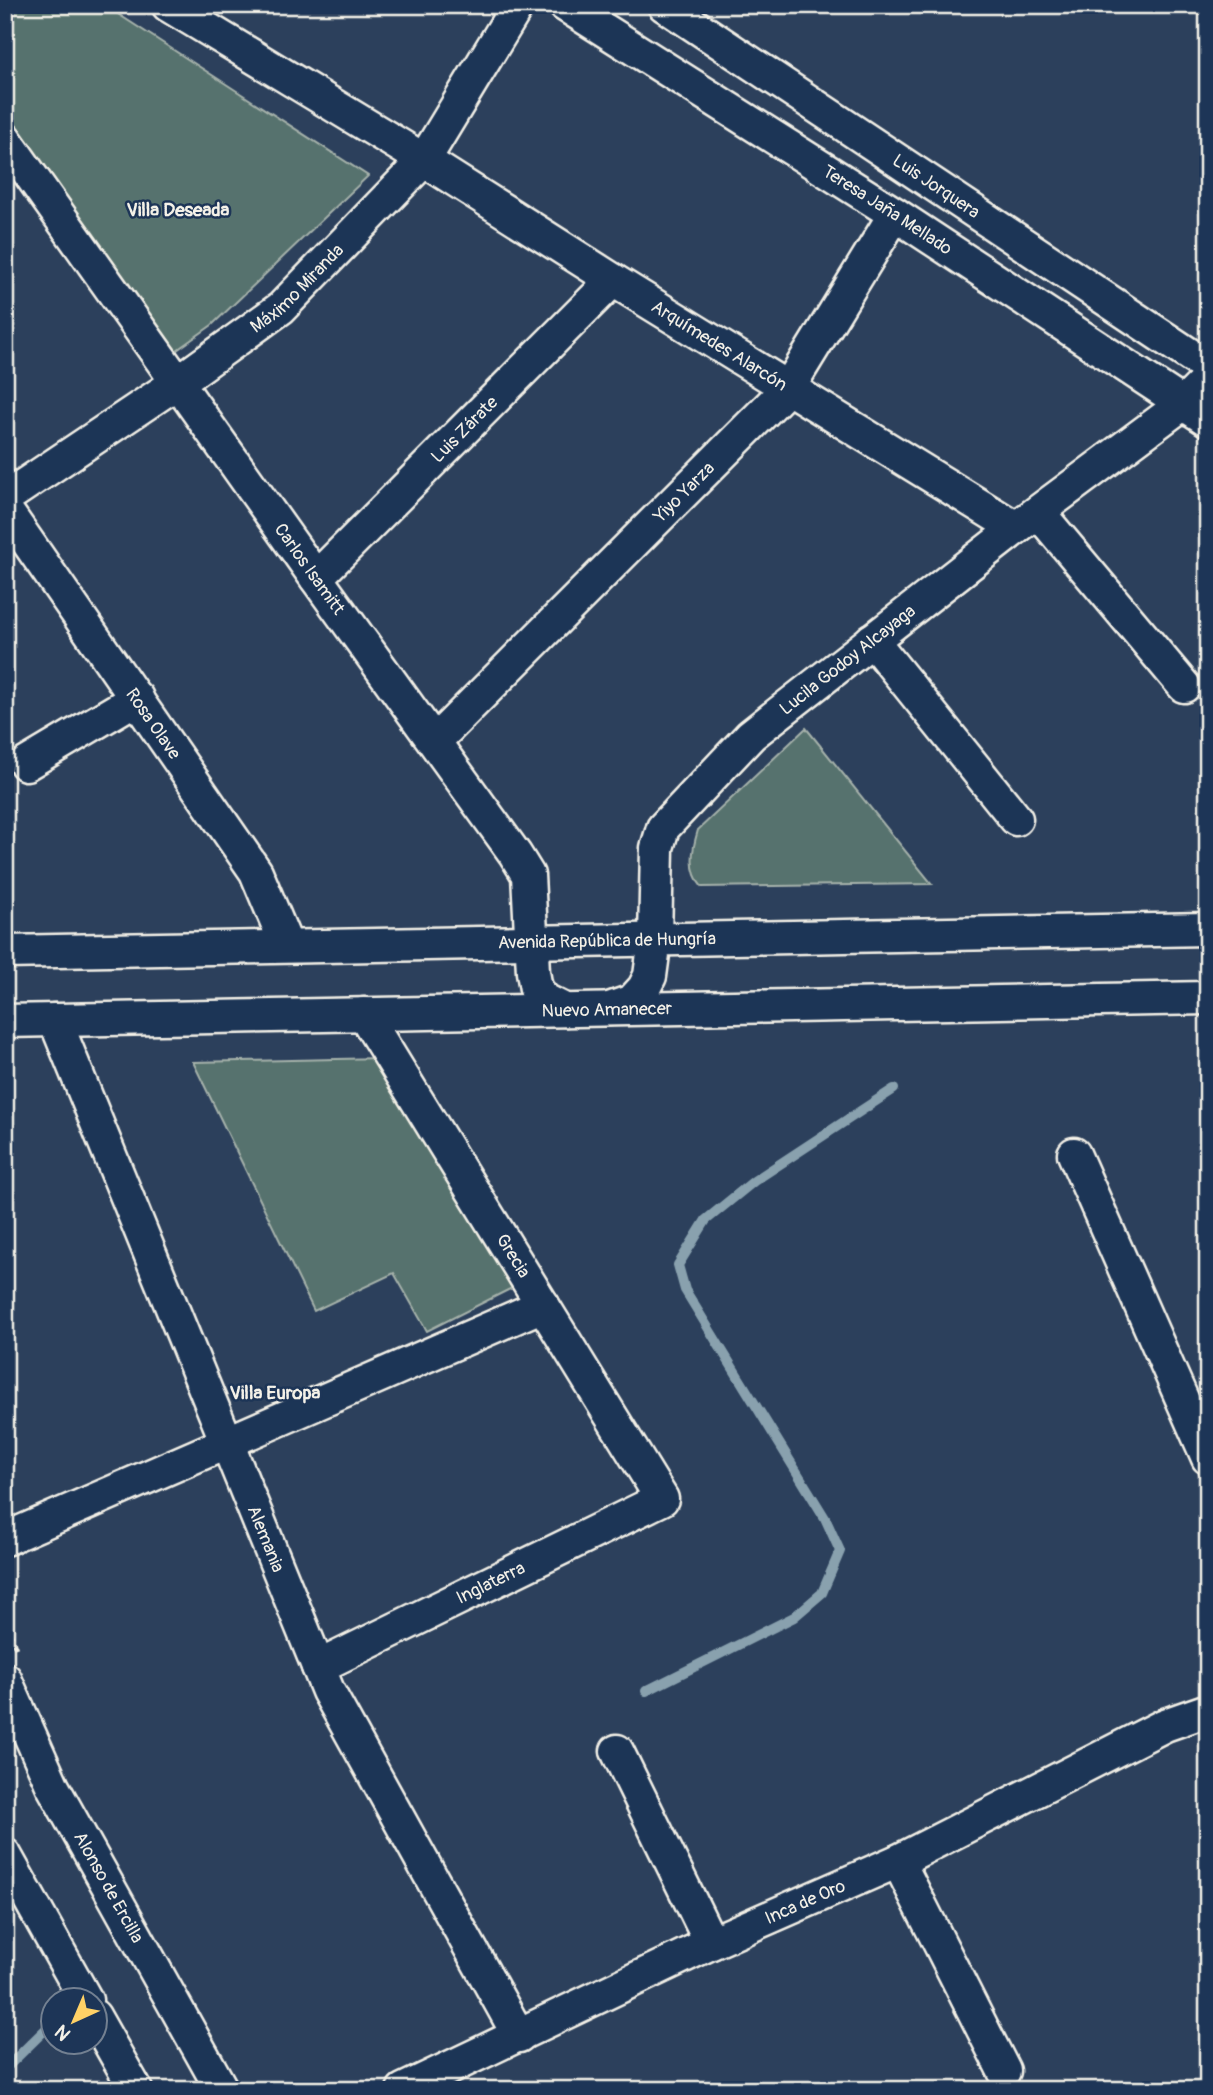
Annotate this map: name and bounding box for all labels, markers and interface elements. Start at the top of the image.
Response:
street label: Luis Jorquera [888,149,984,224]
street label: Teresa Jaña Mellado [818,160,957,260]
district label: Villa Deseada [127,198,230,222]
street label: Máximo Miranda [246,239,348,338]
street label: Arquímedes Alarcón [647,295,792,396]
street label: Luis Zárate [426,391,503,468]
street label: Yiyo Yarza [648,457,719,528]
street label: Carlos Isamitt [269,519,351,620]
street label: Lucila Godoy Alcayaga [775,599,920,720]
street label: Rosa Olave [121,684,186,764]
street label: Avenida República de Hungría [498,927,716,954]
street label: Nuevo Amanecer [541,997,673,1022]
street label: Grecia [491,1230,535,1282]
district label: Villa Europa [230,1381,321,1405]
street label: Alemania [242,1502,290,1576]
street label: Inglaterra [452,1556,529,1609]
street label: Alonso de Ercilla [69,1828,149,1947]
street label: Inca de Oro [761,1874,849,1929]
north arrow [38,1986,108,2056]
text: N [50,2019,76,2046]

